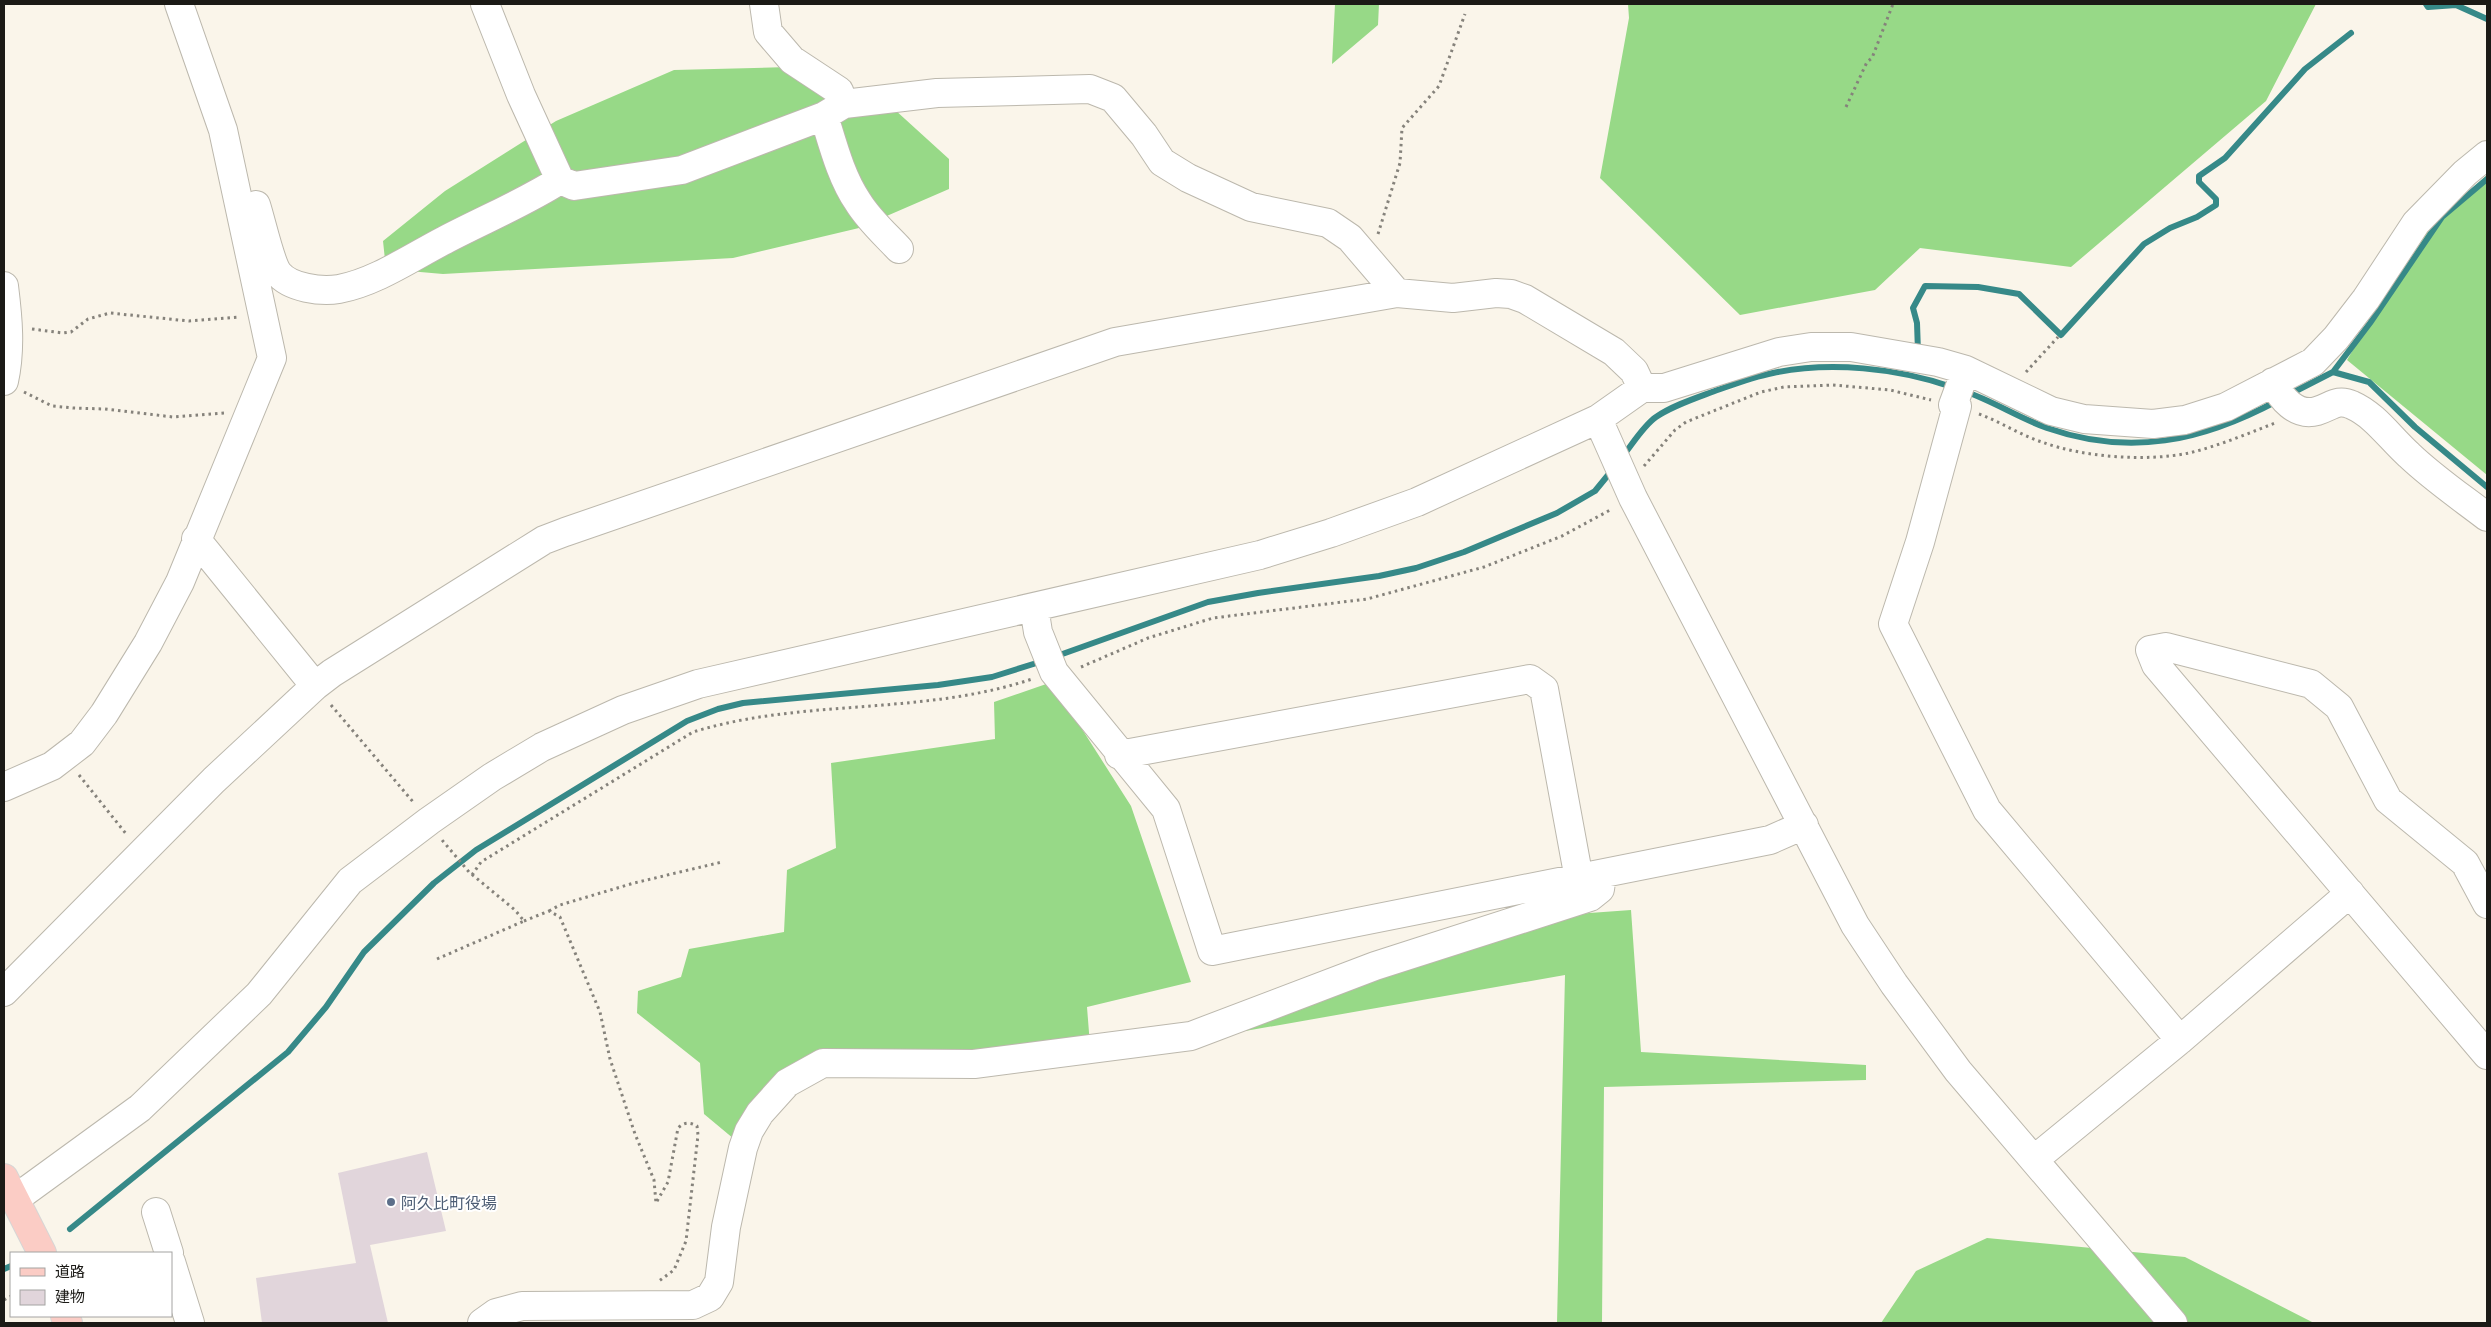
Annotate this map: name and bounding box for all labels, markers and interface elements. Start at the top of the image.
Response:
place label: 阿久比町役場 [401,1193,497,1212]
marker: 阿久比町役場 [385,1196,397,1208]
legend [10,1252,172,1317]
text: 道路 [55,1262,85,1280]
text: 建物 [55,1287,85,1305]

